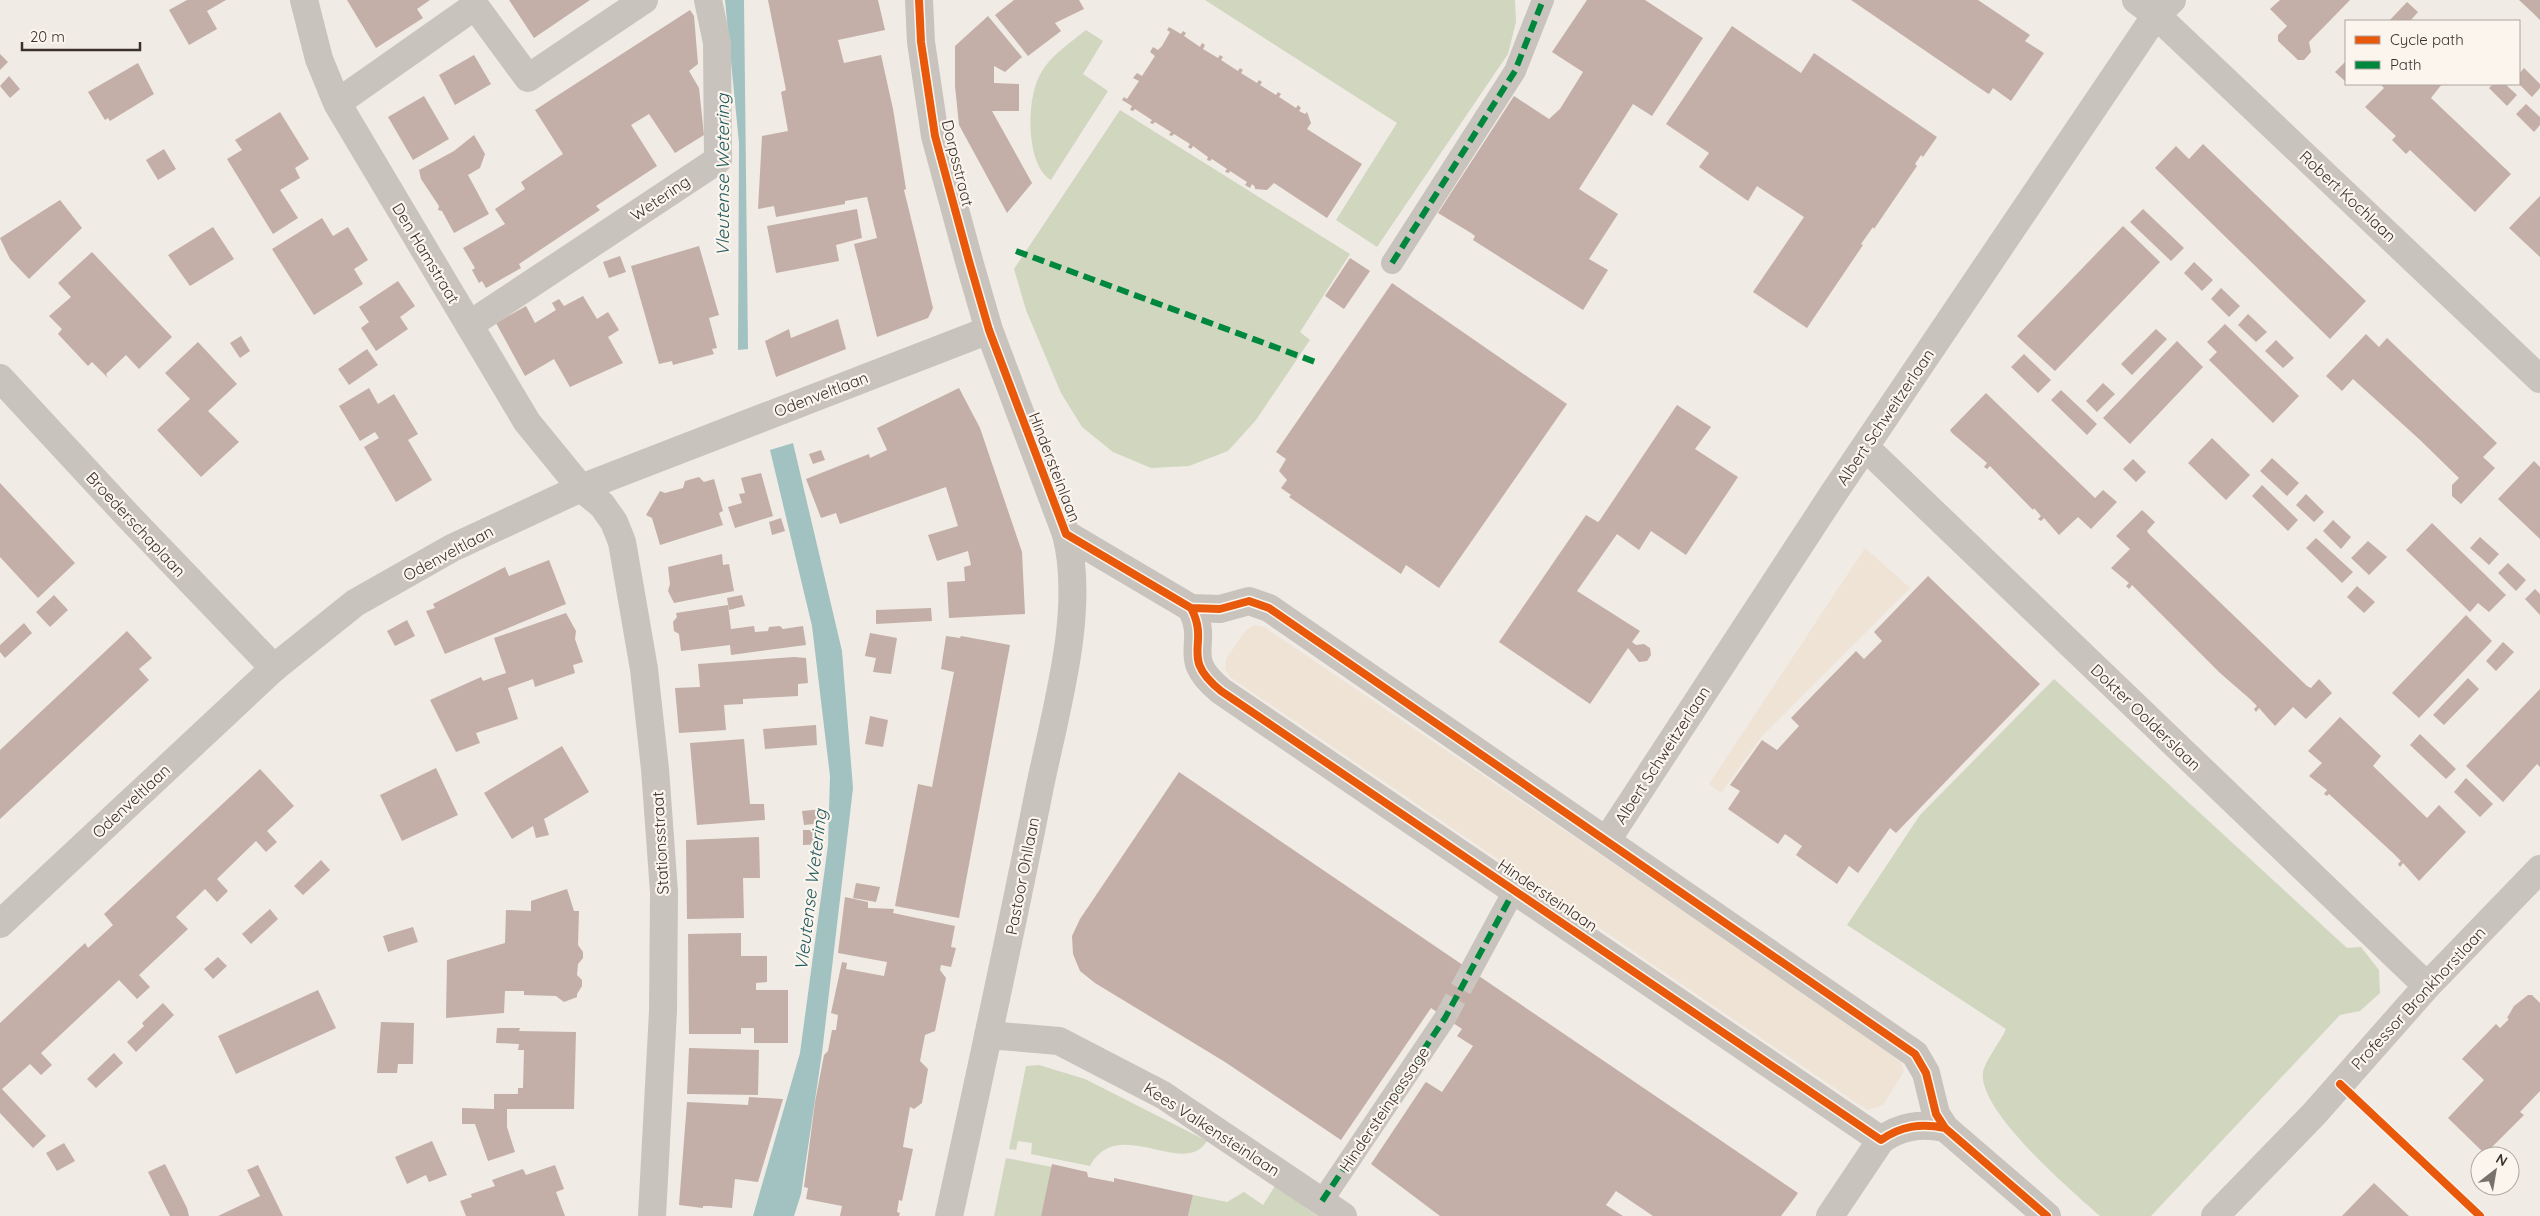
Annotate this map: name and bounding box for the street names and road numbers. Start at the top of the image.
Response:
street label: Dorpsstraat [938,118,978,208]
street label: Robert Kochlaan [2295,146,2401,246]
street label: Wetering [626,171,694,225]
street label: Den Hamstraat [388,199,464,307]
street label: Albert Schweitzerlaan [1832,345,1938,489]
street label: Odenveltlaan [771,367,871,421]
street label: Hindersteinlaan [1025,409,1085,525]
street label: Broederschaplaan [82,467,190,581]
street label: Odenveltlaan [399,521,497,585]
street label: Dokter Oolderslaan [2087,659,2205,775]
street label: Albert Schweitzerlaan [1610,682,1714,828]
street label: Odenveltlaan [88,760,174,842]
street label: Stationsstraat [647,791,673,895]
street label: Pastoor Ohllaan [1001,816,1043,936]
street label: Hindersteinlaan [1494,854,1602,936]
street label: Professor Bronkhorstlaan [2346,922,2490,1074]
street label: Hindersteinpassage [1335,1043,1433,1175]
street label: Kees Valkensteinlaan [1140,1078,1284,1180]

